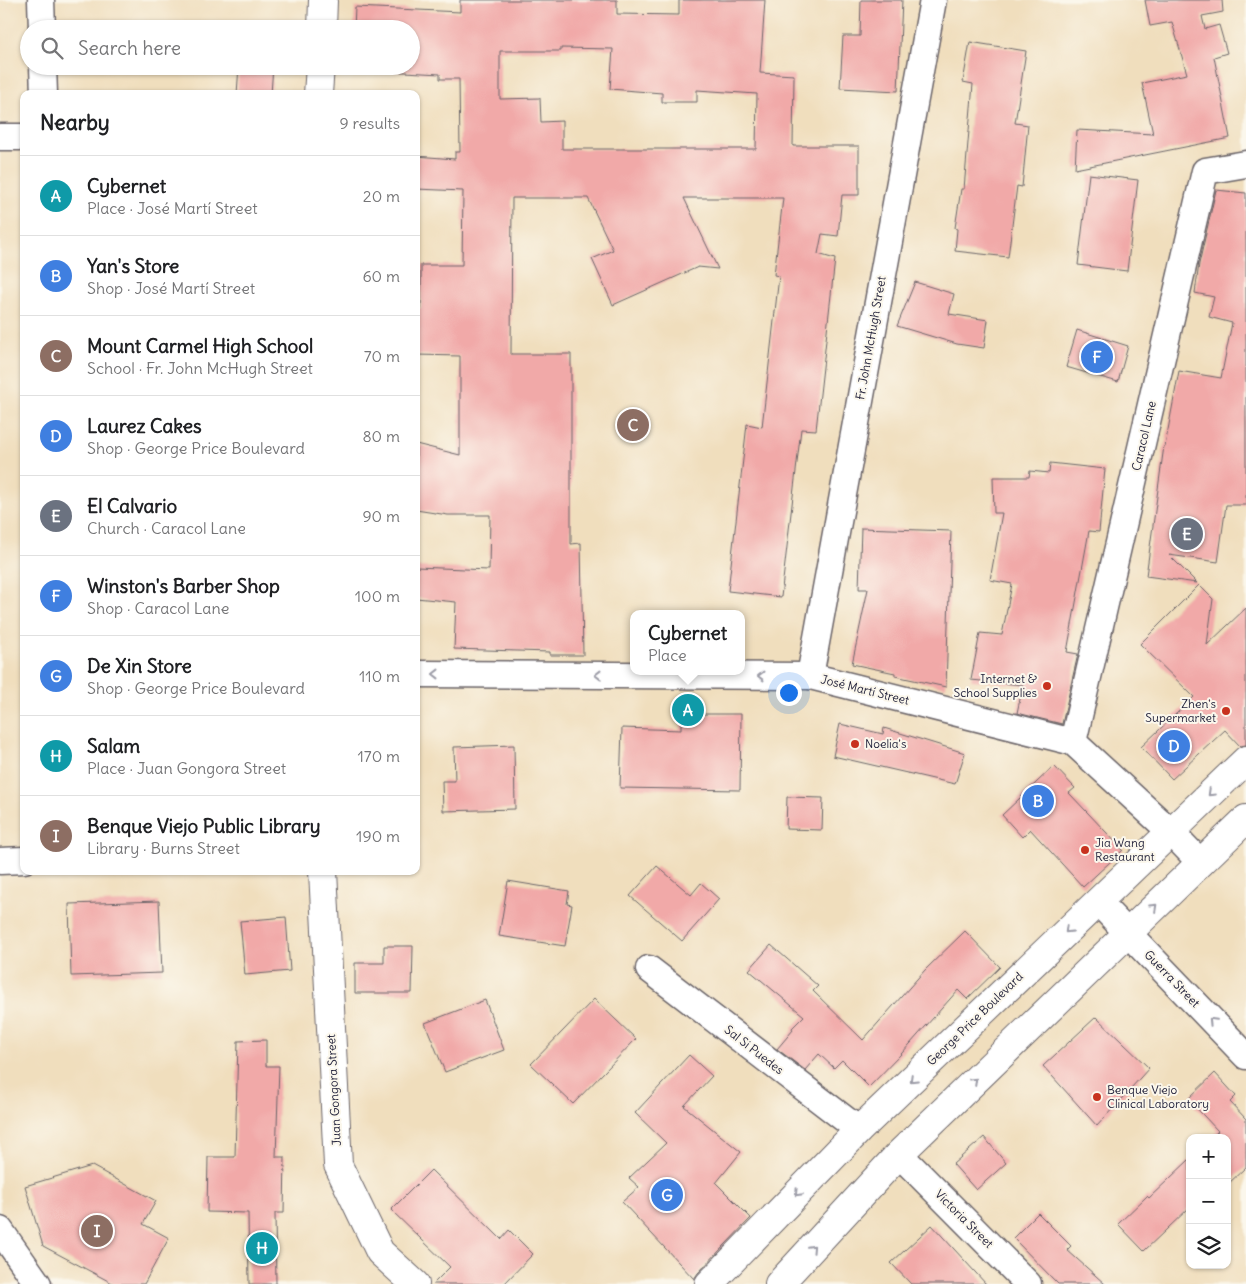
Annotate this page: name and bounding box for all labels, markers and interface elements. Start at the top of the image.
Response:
search box [20,20,420,75]
icon: search [38,34,66,62]
text: Search here [78,36,181,60]
text: Nearby [40,109,110,136]
text: 9 results [339,113,400,133]
text: Cybernet [87,174,166,198]
text: A [51,186,61,206]
text: 20 m [363,186,400,206]
text: Place · José Martí Street [87,198,258,218]
text: Yan's Store [87,254,179,278]
text: B [51,266,61,286]
text: 60 m [362,266,400,286]
street label: Fr. John McHugh Street [852,275,889,401]
text: Shop · José Martí Street [87,278,255,298]
text: Mount Carmel High School [87,334,313,358]
pin: F [1081,338,1113,376]
text: C [51,346,61,366]
text: 70 m [364,346,400,366]
text: School · Fr. John McHugh Street [87,358,313,378]
street label: Caracol Lane [1128,400,1159,472]
pin: C [617,406,649,444]
text: Laurez Cakes [87,414,202,438]
text: D [50,426,62,446]
text: 80 m [362,426,400,446]
text: Shop · George Price Boulevard [87,438,305,458]
text: El Calvario [87,494,177,518]
text: E [51,506,61,526]
text: 90 m [362,506,400,526]
pin: E [1171,515,1203,553]
text: Church · Caracol Lane [87,518,246,538]
text: Winston's Barber Shop [87,574,280,598]
text: F [51,586,61,606]
text: 100 m [355,586,400,606]
text: Shop · Caracol Lane [87,598,229,618]
popup [630,610,745,675]
text: Cybernet [648,621,727,645]
text: Place [648,645,687,665]
text: De Xin Store [87,654,192,678]
text: G [50,666,62,686]
text: 110 m [359,666,400,686]
one-way arrow [432,669,440,679]
one-way arrow [594,670,602,680]
one-way arrow [757,671,764,681]
street label: José Martí Street [819,671,911,708]
place label: Internet & School Supplies [954,671,1037,700]
text: Shop · George Price Boulevard [87,678,305,698]
your location [776,680,802,706]
marker: Internet & School Supplies [1041,680,1053,692]
pin: A [672,691,704,729]
place label: Zhen's Supermarket [1145,696,1216,725]
marker: Zhen's Supermarket [1220,705,1232,717]
pin: D [1158,727,1190,765]
text: Salam [87,734,140,758]
place label: Noelia's [865,736,906,751]
marker: Noelia's [849,738,861,750]
text: H [50,746,62,766]
text: 170 m [357,746,400,766]
text: Place · Juan Gongora Street [87,758,286,778]
pin: B [1022,782,1054,820]
one-way arrow [1208,788,1217,797]
text: Benque Viejo Public Library [87,814,321,838]
text: I [53,826,59,846]
text: 190 m [356,826,400,846]
place label: Jia Wang Restaurant [1095,835,1155,864]
text: Library · Burns Street [87,838,240,858]
marker: Jia Wang Restaurant [1079,844,1091,856]
one-way arrow [1148,904,1157,913]
one-way arrow [1065,924,1074,933]
street label: Guerra Street [1141,947,1203,1010]
street label: George Price Boulevard [923,969,1026,1068]
one-way arrow [1209,1018,1218,1027]
street label: Sal Si Puedes [722,1022,787,1077]
street label: Juan Gongora Street [323,1034,344,1146]
one-way arrow [910,1073,919,1082]
one-way arrow [968,1078,977,1087]
place label: Benque Viejo Clinical Laboratory [1107,1082,1209,1111]
marker: Benque Viejo Clinical Laboratory [1091,1091,1103,1103]
map controls [1186,1134,1231,1269]
button: + [1186,1134,1231,1179]
pin: G [651,1176,683,1214]
button: − [1186,1179,1231,1224]
street label: Victoria Street [932,1186,997,1251]
one-way arrow [794,1187,803,1196]
pin: I [81,1212,113,1250]
button: layers [1186,1224,1231,1269]
pin: H [246,1229,278,1267]
one-way arrow [806,1245,815,1254]

